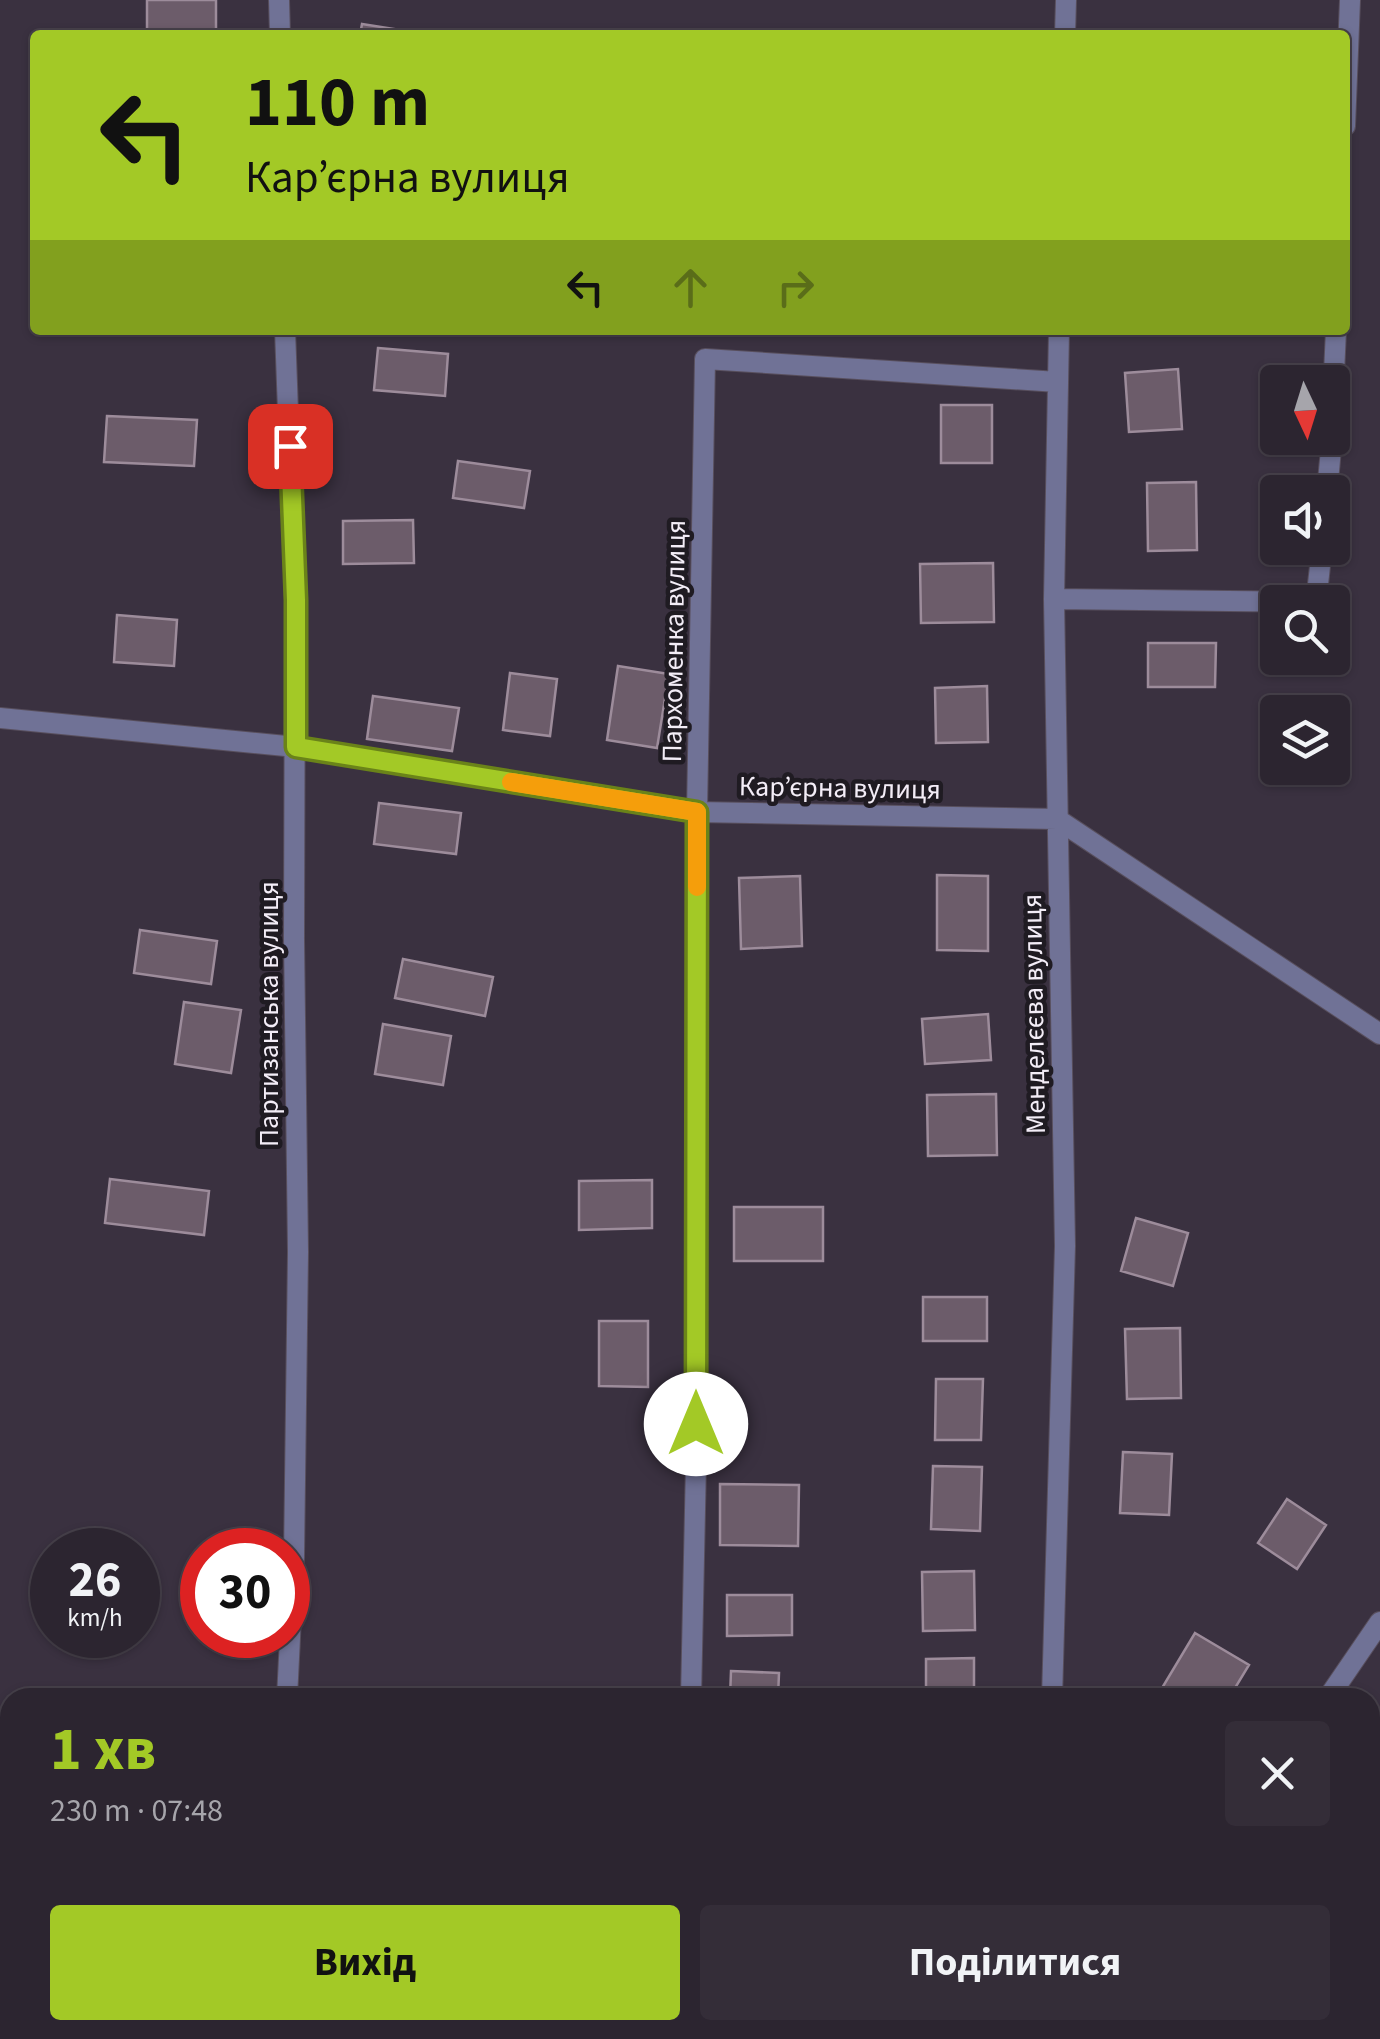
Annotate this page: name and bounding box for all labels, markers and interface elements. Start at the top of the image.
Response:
text: 110 m [245,53,430,153]
icon: left [80,70,210,200]
text: Кар’єрна вулиця [245,146,570,210]
icon: left [558,260,613,315]
icon: ahead [663,260,718,315]
icon: right [768,260,823,315]
north arrow [1260,365,1350,455]
map controls [1260,365,1350,785]
pin [248,404,333,489]
icon: arrive [263,419,318,474]
button: sound [1260,475,1350,565]
street label: Пархоменка вулиця [652,519,696,763]
button: search [1260,585,1350,675]
button: layers [1260,695,1350,785]
street label: Кар’єрна вулиця [739,766,941,810]
street label: Партизанська вулиця [249,881,289,1147]
street label: Менделєєва вулиця [1012,894,1056,1134]
position arrow [644,1372,748,1476]
speed limit sign: 30 [180,1528,310,1658]
text: 26 [69,1545,121,1616]
text: km/h [67,1600,123,1636]
text: 1 хв [50,1708,156,1793]
button: close [1225,1721,1330,1826]
text: 230 m · 07:48 [50,1788,223,1834]
button: Вихід [50,1905,680,2020]
button: Поділитися [700,1905,1330,2020]

